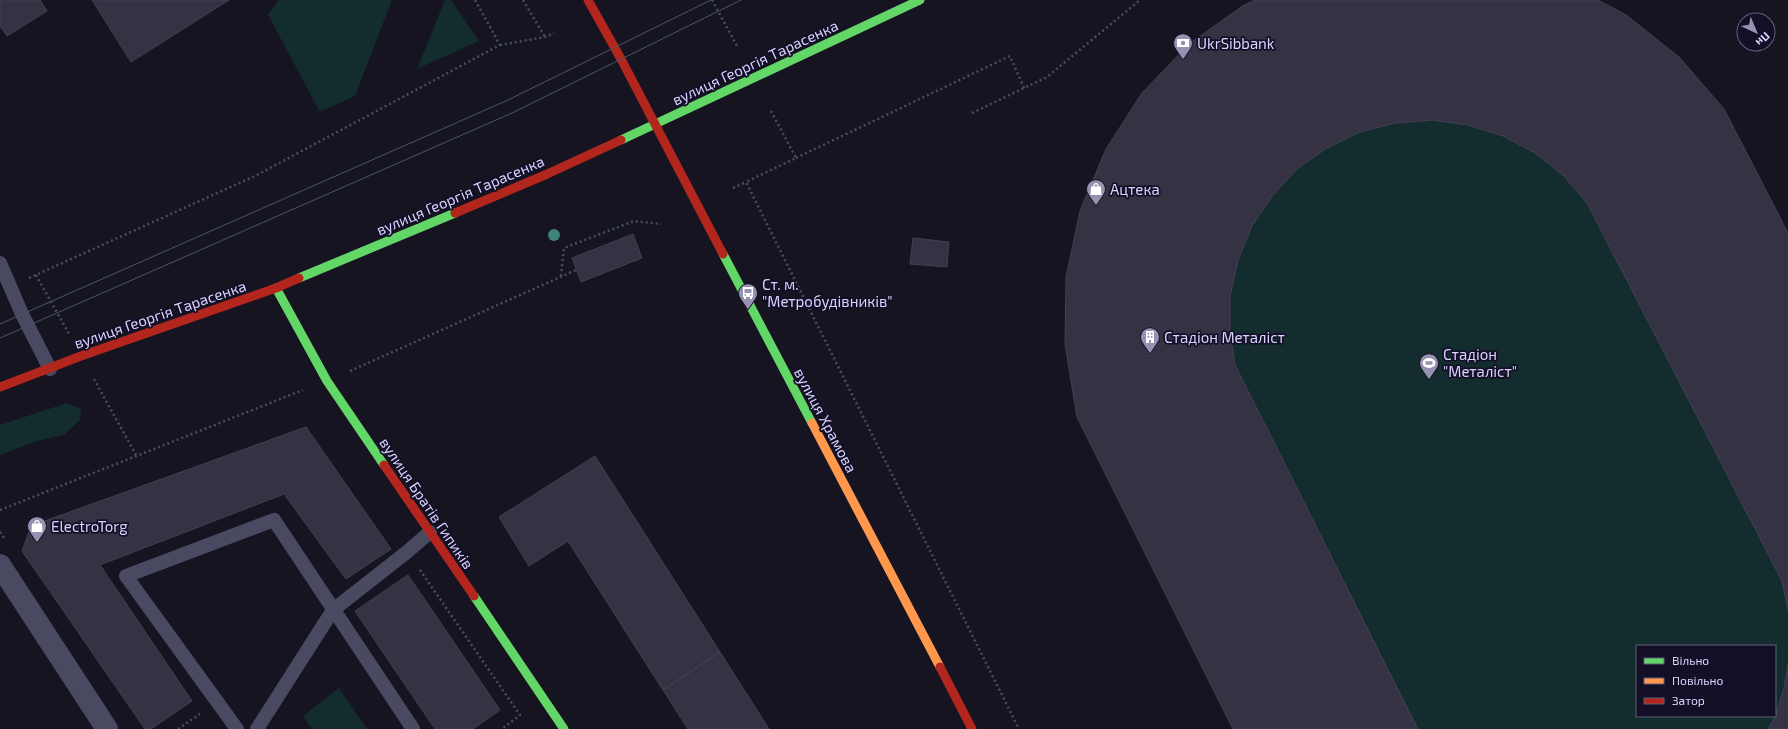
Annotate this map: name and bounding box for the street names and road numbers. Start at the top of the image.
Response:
street label: вулиця Георгія Тарасенка [669,16,841,109]
street label: вулиця Георгія Тарасенка [373,151,547,240]
street label: вулиця Георгія Тарасенка [72,276,249,353]
street label: вулиця Храмова [790,365,861,476]
street label: вулиця Братів Гипиків [375,434,478,573]

